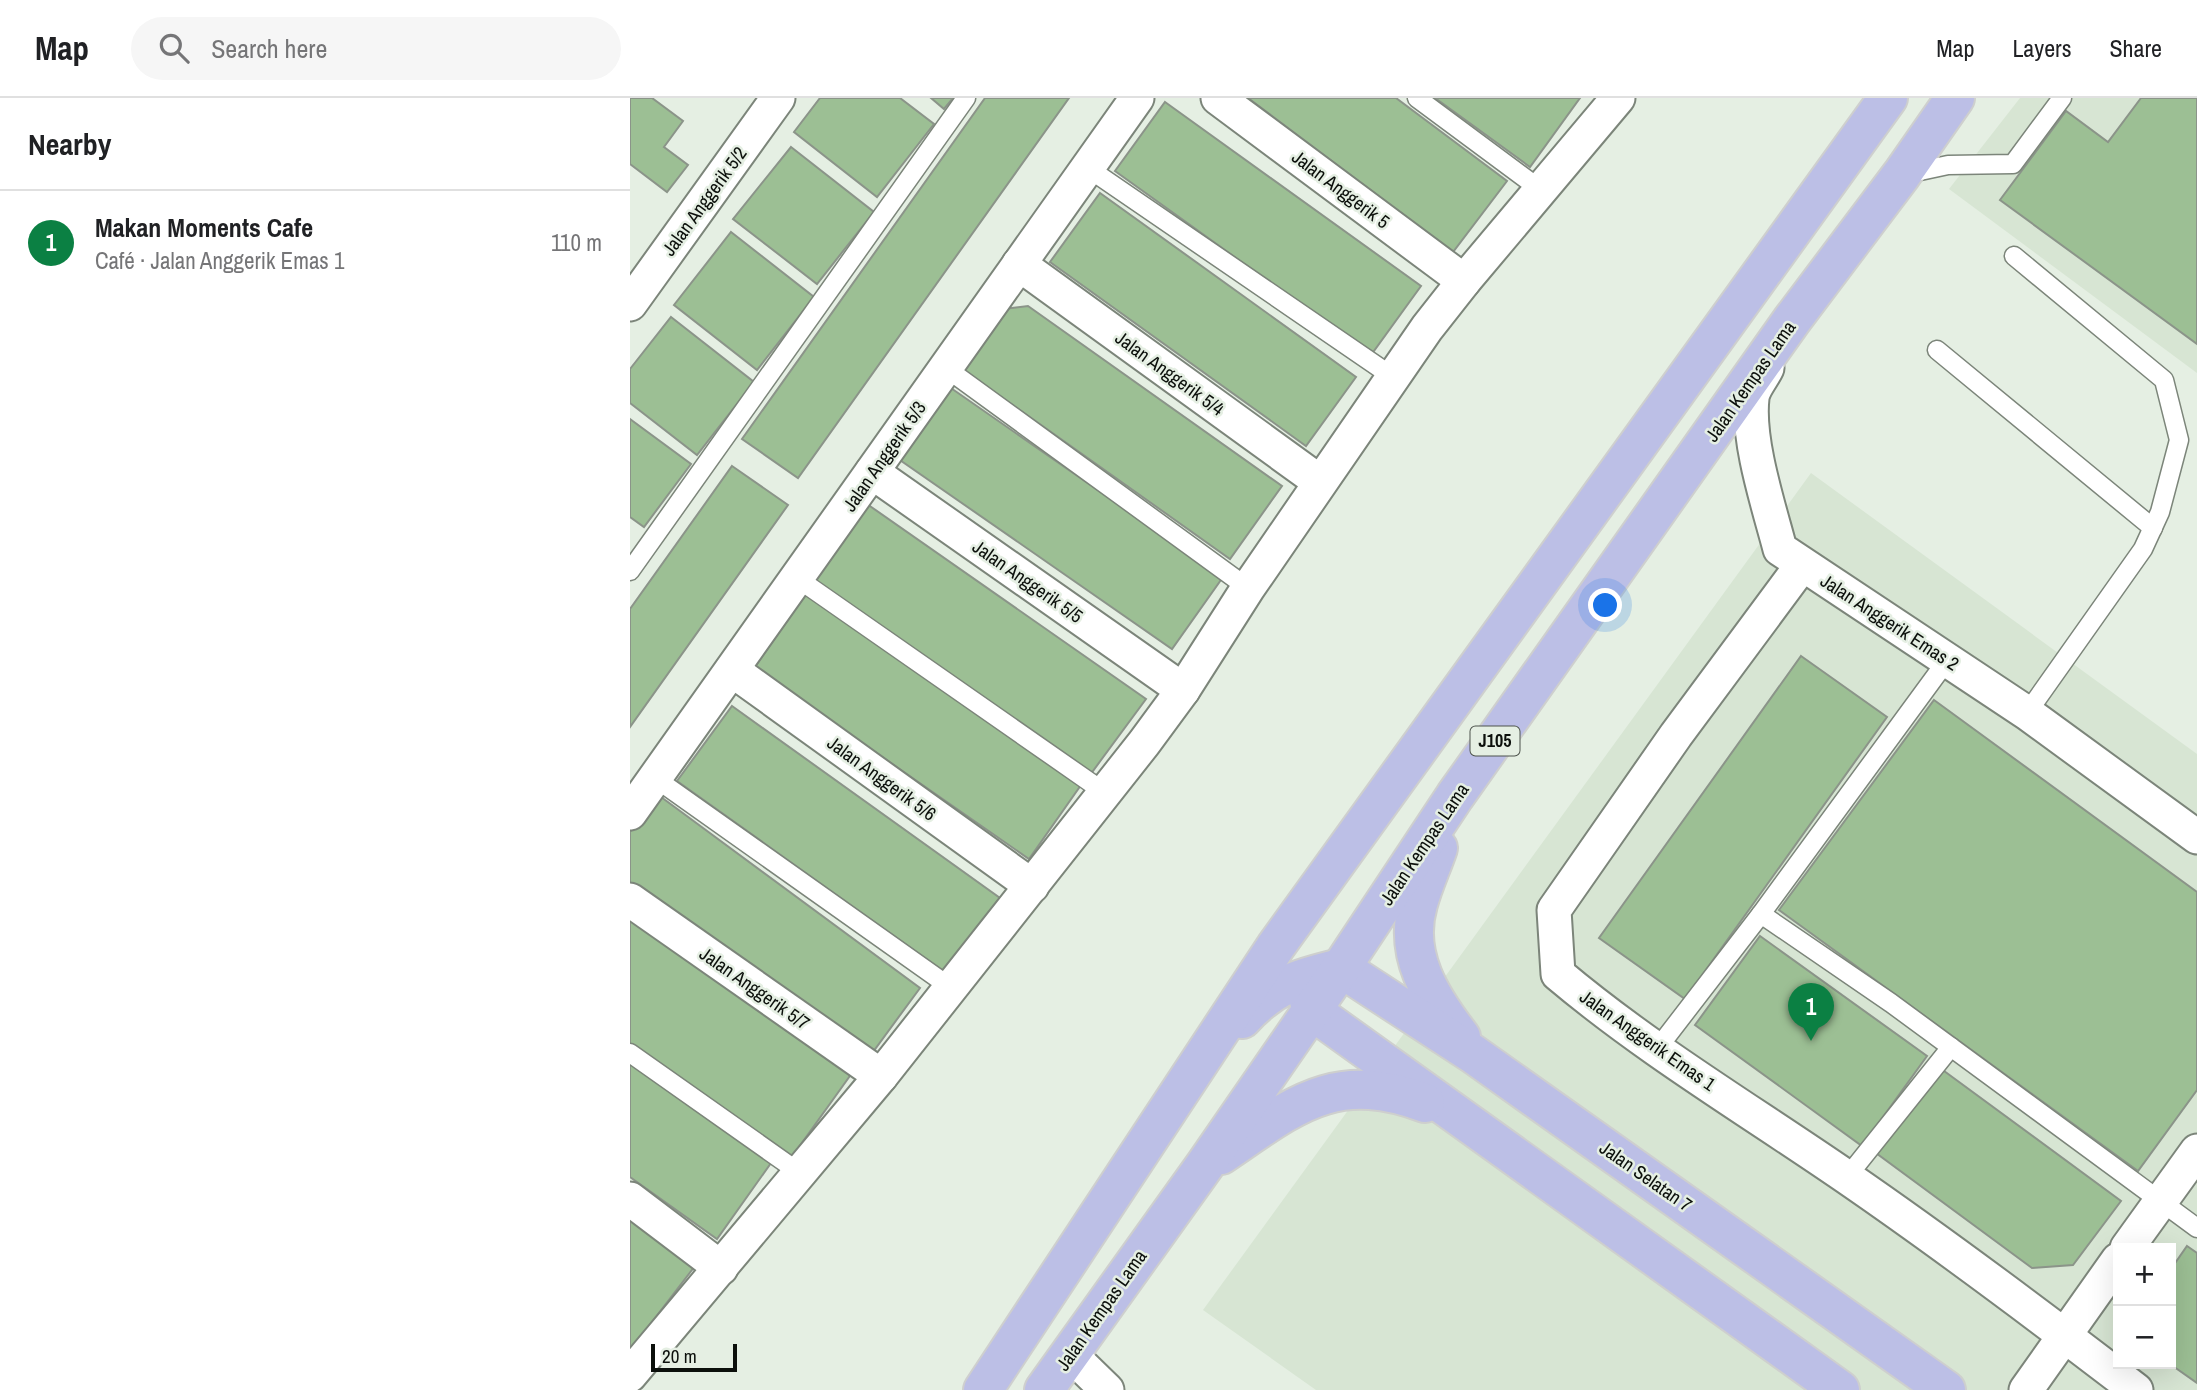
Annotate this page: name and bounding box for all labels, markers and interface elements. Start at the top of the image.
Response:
search box [131,17,621,80]
text: Map [35,26,89,70]
icon: search [155,29,193,67]
text: Search here [211,31,327,66]
text: Map [1936,32,1974,64]
text: Layers [2012,32,2071,64]
text: Share [2109,32,2162,64]
text: Nearby [28,124,111,164]
street label: Jalan Anggerik 5/2 [656,141,752,261]
street label: Jalan Anggerik 5 [1287,144,1395,235]
text: Makan Moments Cafe [95,210,313,245]
text: 1 [46,227,56,258]
text: 110 m [551,227,602,258]
text: Café · Jalan Anggerik Emas 1 [95,245,345,276]
street label: Jalan Kempas Lama [1699,315,1802,447]
street label: Jalan Anggerik 5/4 [1110,325,1230,422]
street label: Jalan Anggerik 5/3 [836,396,932,516]
street label: Jalan Anggerik 5/5 [968,533,1089,629]
street label: Jalan Anggerik Emas 2 [1816,567,1964,677]
your location [1588,588,1622,622]
road number: J105 [1470,726,1520,756]
street label: Jalan Anggerik 5/6 [822,730,942,826]
street label: Jalan Kempas Lama [1374,778,1475,910]
street label: Jalan Anggerik 5/7 [695,940,816,1036]
street label: Jalan Anggerik Emas 1 [1575,983,1721,1097]
pin: 1 [1788,983,1834,1041]
street label: Jalan Selatan 7 [1595,1135,1698,1218]
map controls [2113,1243,2176,1369]
button: + [2113,1243,2176,1306]
street label: Jalan Kempas Lama [1050,1244,1153,1376]
button: − [2113,1306,2176,1369]
scale bar [651,1341,737,1373]
text: 20 m [662,1343,697,1369]

